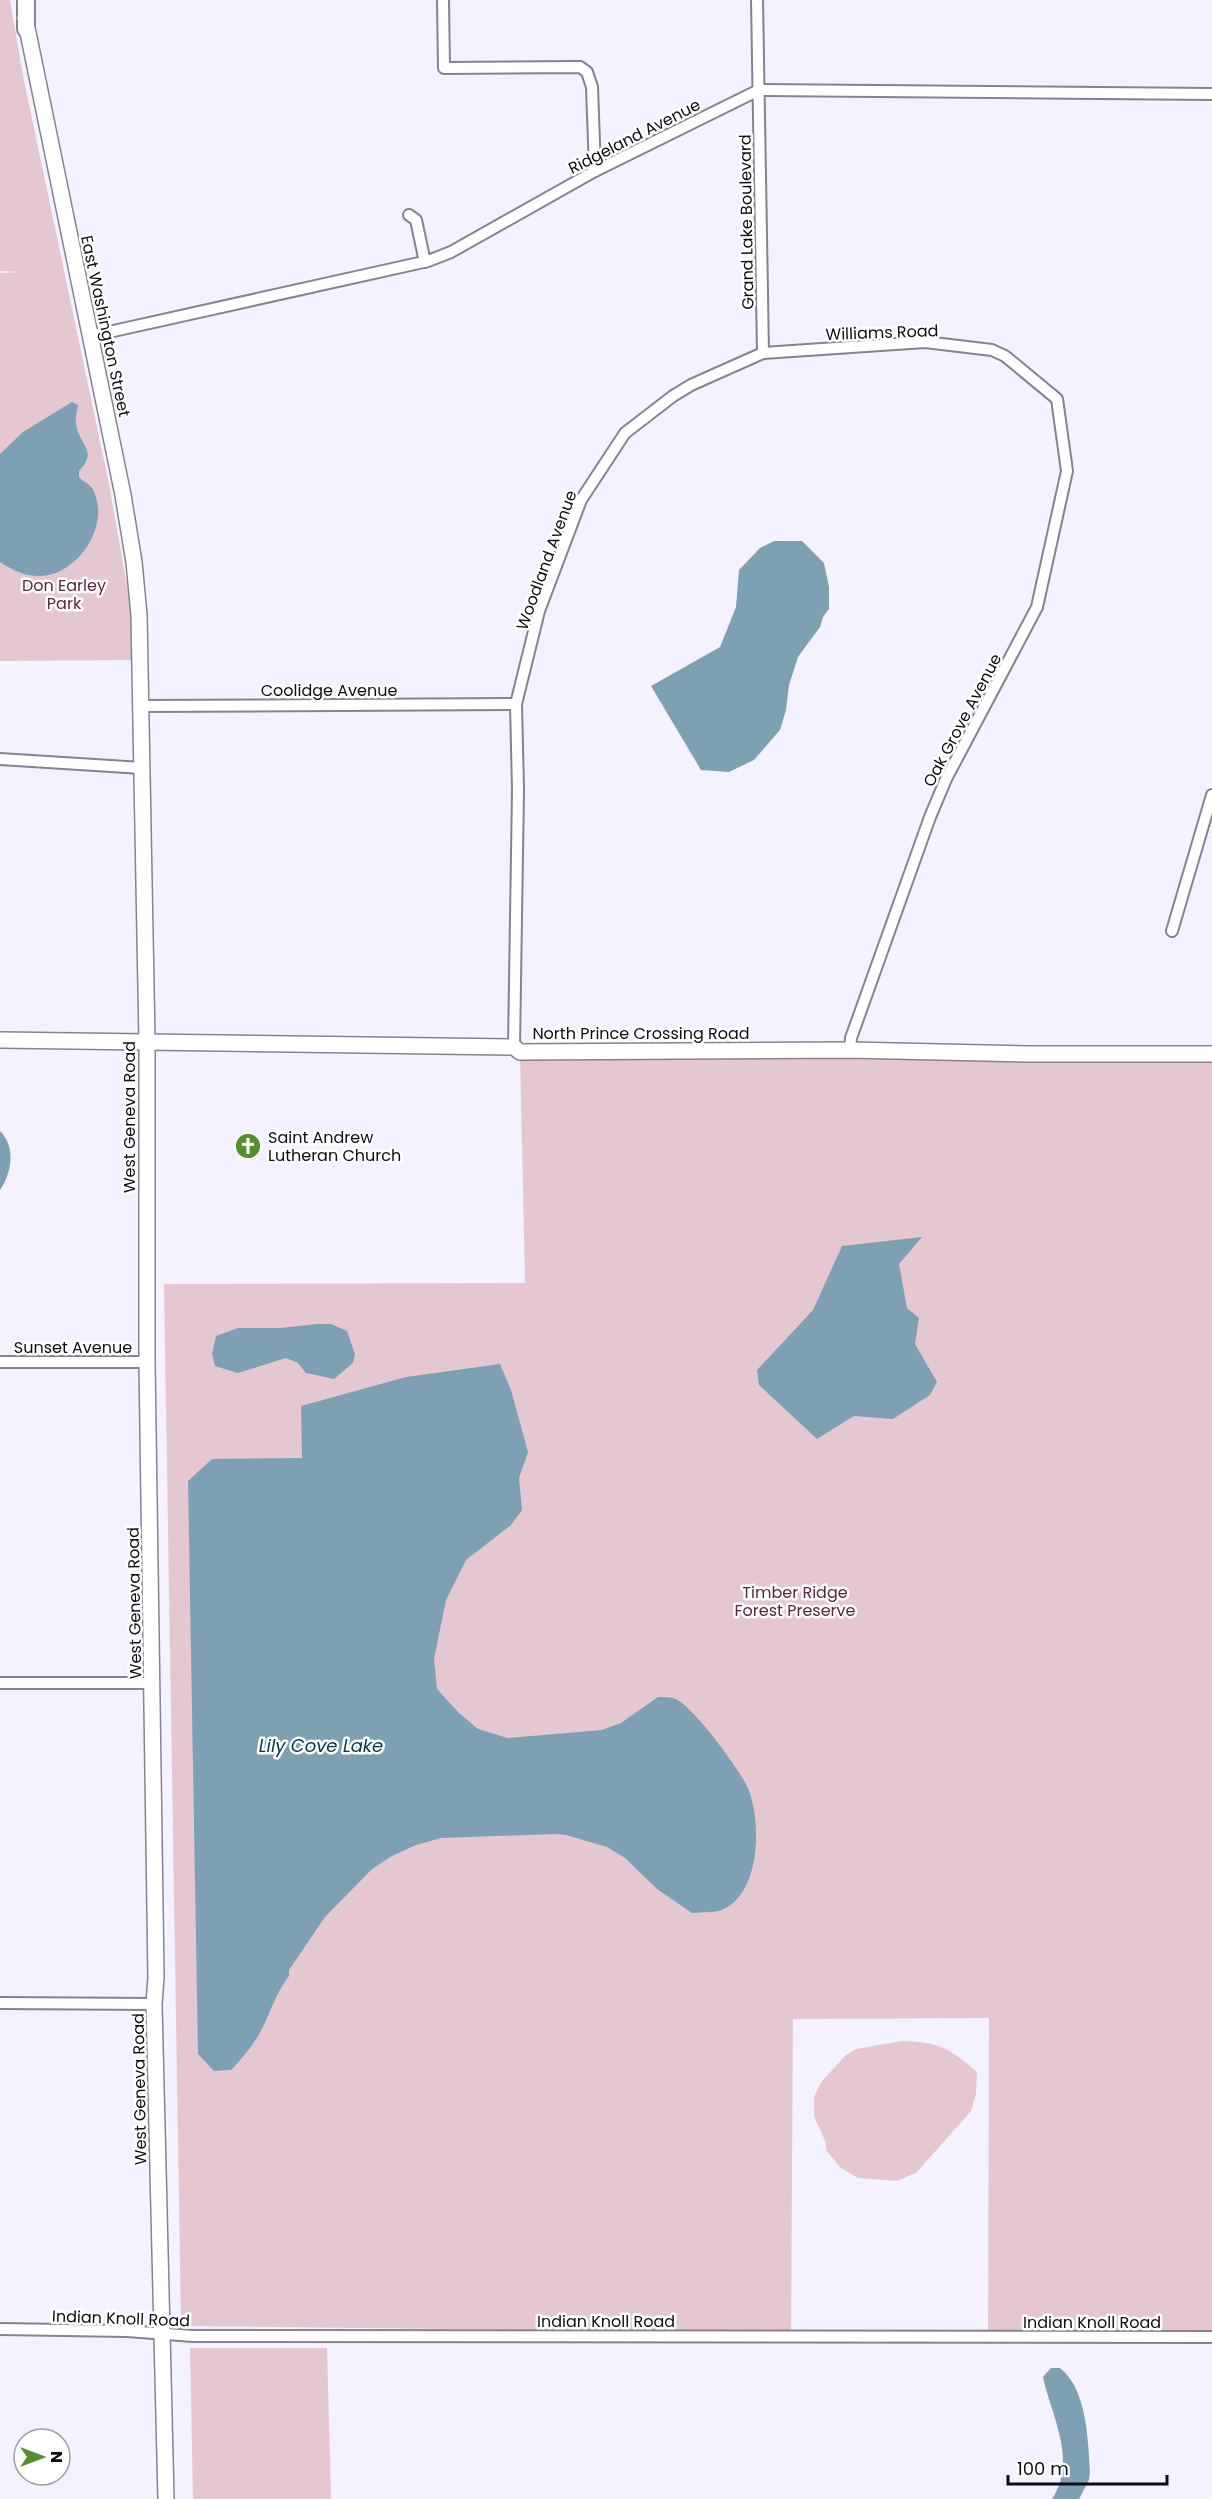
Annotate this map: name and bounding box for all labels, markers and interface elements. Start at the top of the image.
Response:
street label: Ridgeland Avenue [564,93,704,180]
street label: Grand Lake Boulevard [733,134,760,310]
street label: East Washington Street [75,233,136,419]
street label: Williams Road [825,319,939,346]
street label: Woodland Avenue [511,487,582,633]
park label: Don Earley Park [22,574,106,615]
street label: Oak Grove Avenue [918,650,1007,791]
street label: Coolidge Avenue [261,679,397,702]
street label: North Prince Crossing Road [532,1022,750,1045]
street label: West Geneva Road [118,1041,141,1193]
place label: Saint Andrew Lutheran Church [268,1126,401,1167]
church icon: Saint Andrew Lutheran Church [233,1131,263,1161]
street label: Sunset Avenue [14,1336,132,1359]
street label: West Geneva Road [122,1527,147,1679]
park label: Timber Ridge Forest Preserve [735,1581,856,1622]
water label: Lily Cove Lake [259,1733,383,1758]
street label: West Geneva Road [127,2013,152,2165]
street label: Indian Knoll Road [52,2305,190,2332]
street label: Indian Knoll Road [537,2310,675,2333]
street label: Indian Knoll Road [1023,2311,1161,2334]
north arrow [12,2427,72,2487]
scale bar [1008,2448,1167,2486]
text: N [45,2451,68,2463]
text: 100 m [1017,2456,1069,2481]

